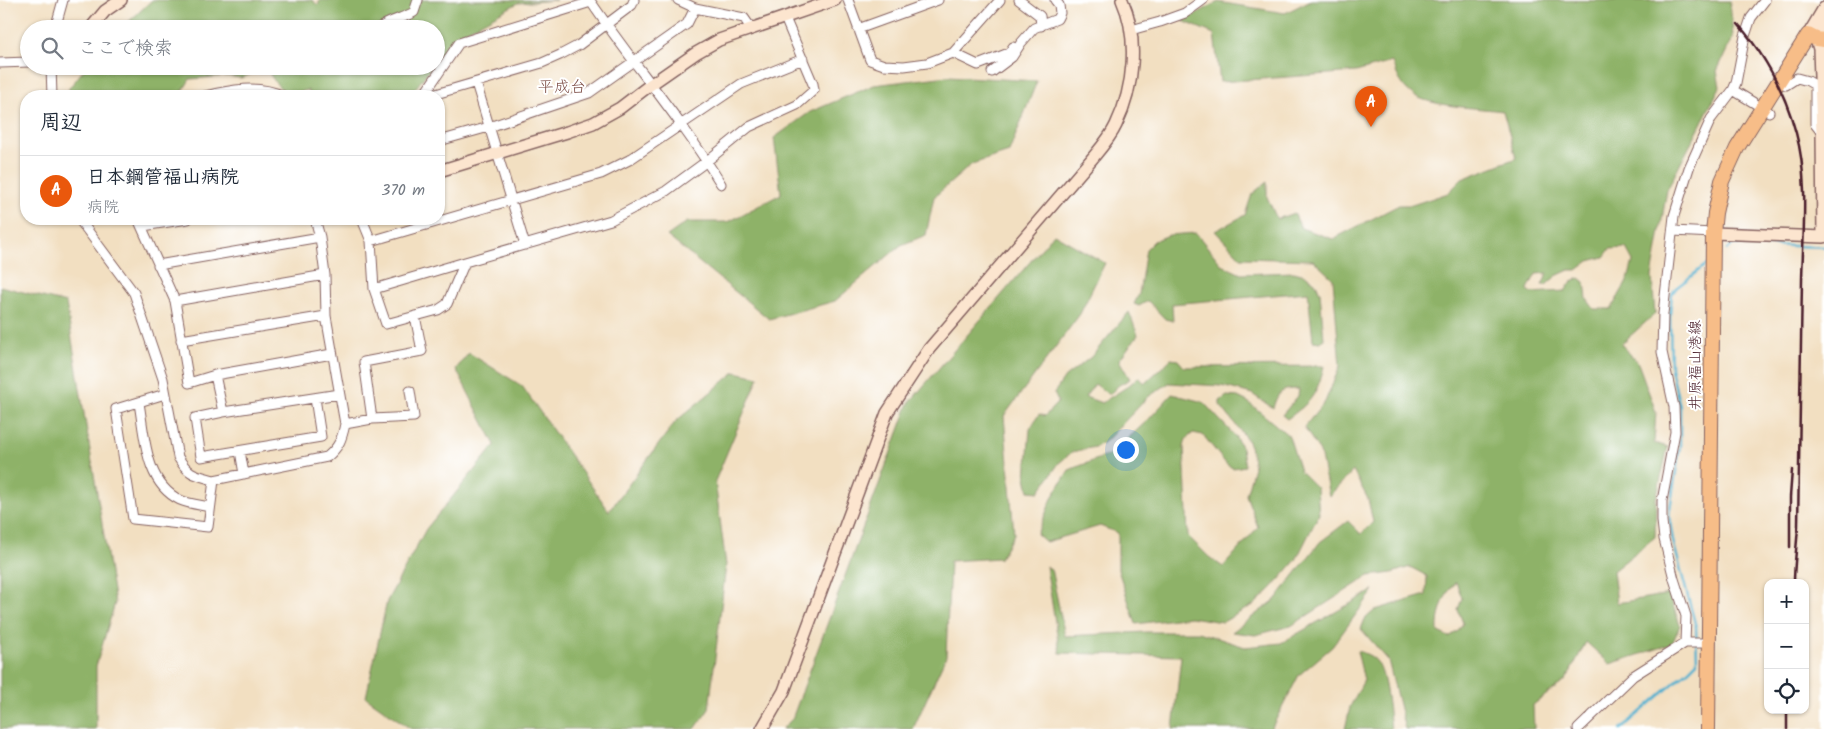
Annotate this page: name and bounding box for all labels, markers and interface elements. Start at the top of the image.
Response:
search box [20,20,445,75]
icon: search [38,34,66,62]
text: ここで検索 [78,34,173,64]
district label: 平成台 [538,75,586,100]
pin: A [1355,86,1387,127]
text: 周辺 [40,107,82,140]
text: 日本鋼管福山病院 [87,163,239,193]
text: A [51,178,61,203]
text: 370 m [381,178,425,203]
text: 病院 [87,195,119,220]
street label: 井原福山港線 [1684,320,1708,410]
your location [1113,437,1139,463]
map controls [1764,579,1809,714]
button: + [1764,579,1809,624]
button: − [1764,624,1809,669]
button: locate [1764,669,1809,714]

